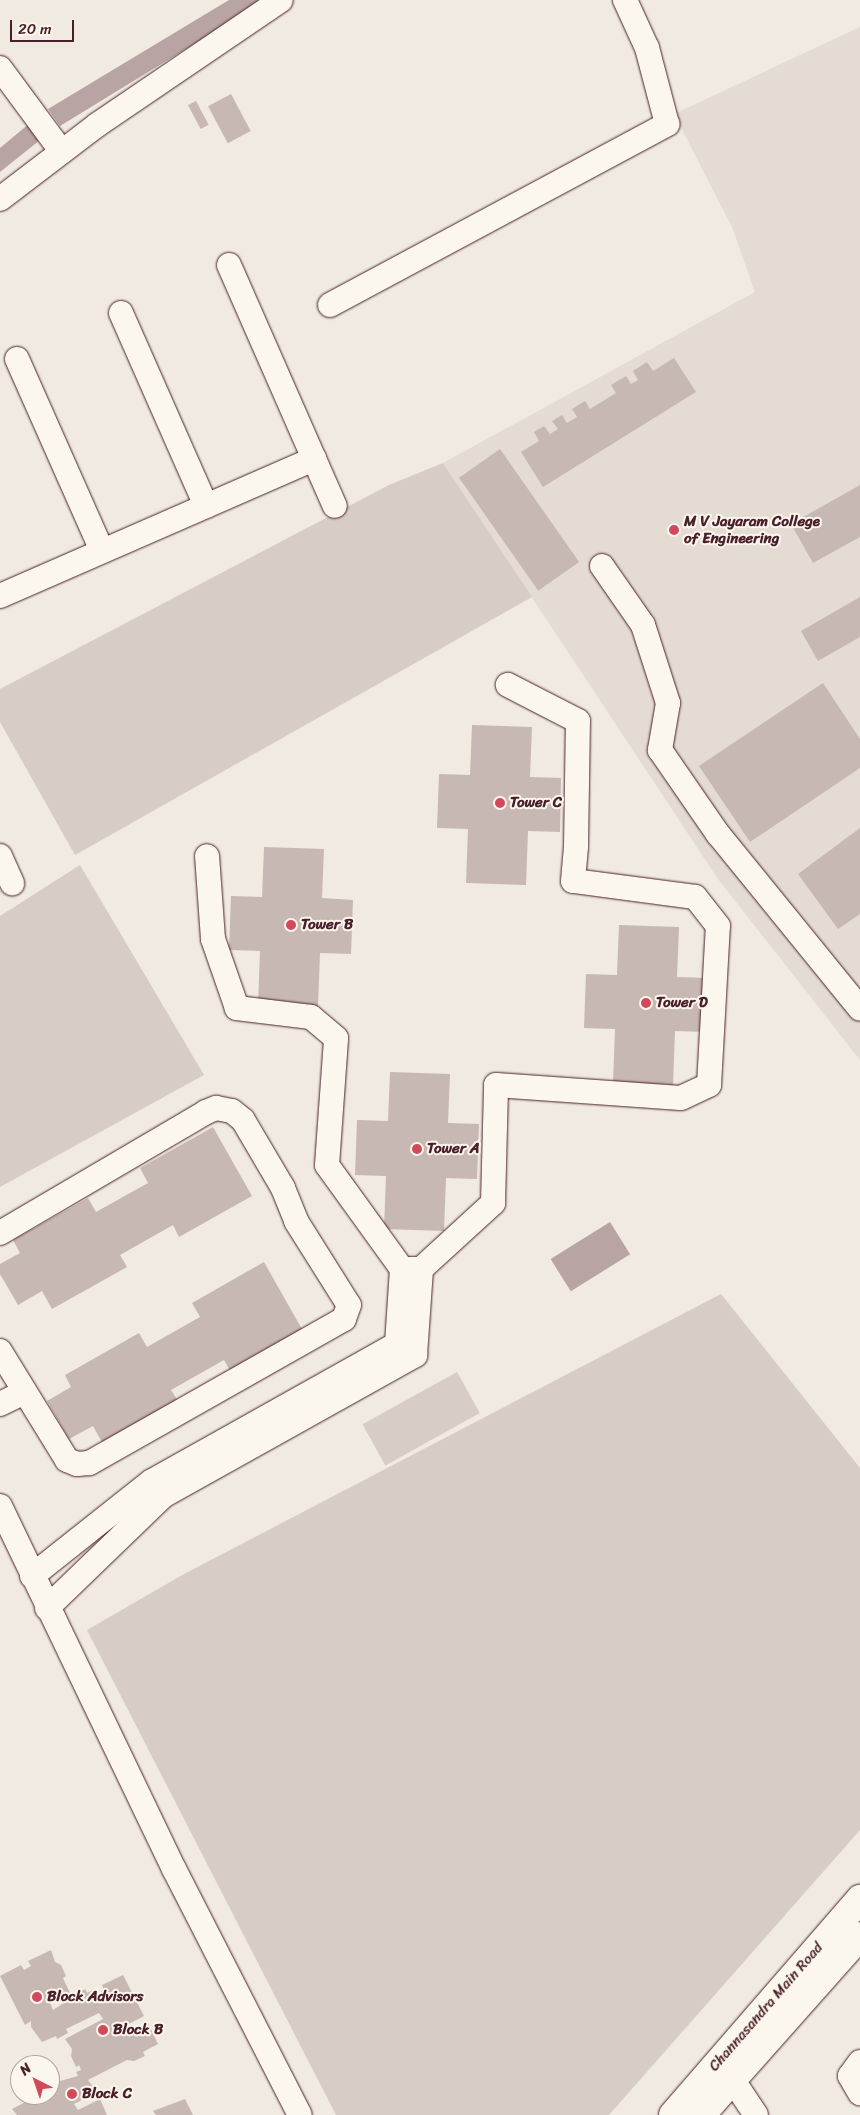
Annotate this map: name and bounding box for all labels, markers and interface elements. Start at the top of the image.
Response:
scale bar [12,10,76,42]
text: 20 m [18,16,52,42]
place label: M V Jayaram College of Engineering [684,512,820,547]
marker: M V Jayaram College of Engineering [668,524,680,536]
place label: Tower C [510,794,562,812]
marker: Tower C [494,797,506,809]
place label: Tower B [301,916,353,934]
marker: Tower B [285,919,297,931]
place label: Tower D [656,994,708,1012]
marker: Tower D [640,997,652,1009]
place label: Tower A [427,1140,480,1158]
marker: Tower A [411,1143,423,1155]
street label: Channasandra Main Road [705,1939,827,2075]
place label: Block Advisors [47,1988,143,2006]
marker: Block Advisors [31,1991,43,2003]
place label: Block B [113,2021,163,2039]
marker: Block B [97,2024,109,2036]
north arrow [10,2055,60,2105]
text: N [14,2056,37,2082]
place label: Block C [82,2085,132,2103]
marker: Block C [66,2088,78,2100]

